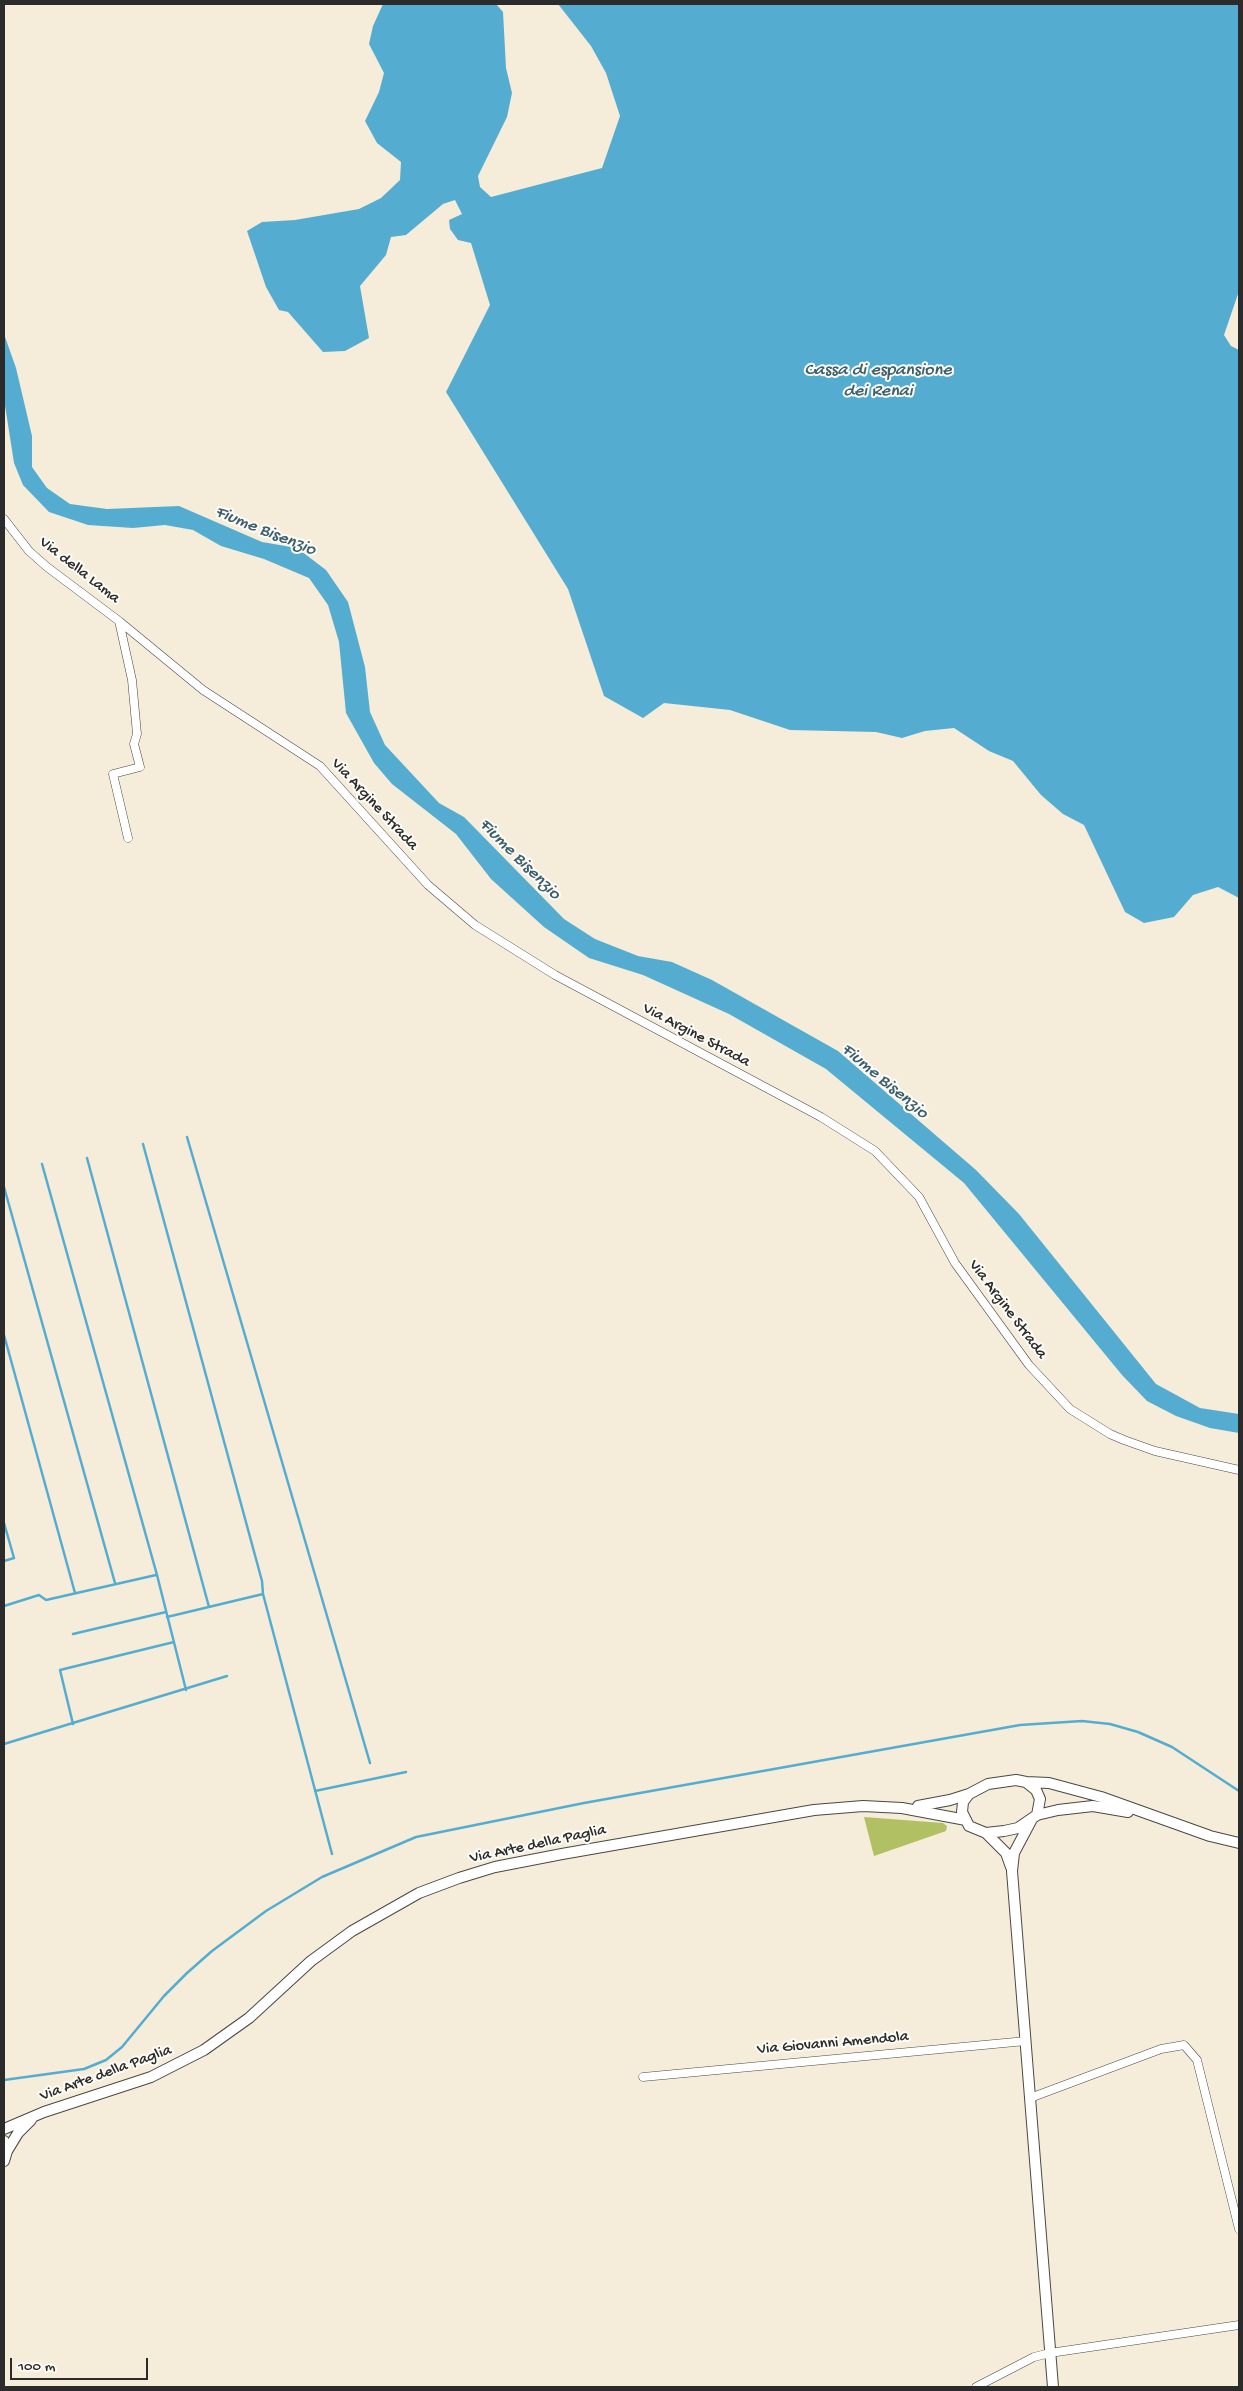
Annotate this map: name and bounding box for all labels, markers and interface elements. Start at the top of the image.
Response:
water label: Cassa di espansione dei Renai [804,360,952,402]
water label: Fiume Bisenzio [212,502,318,562]
street label: Via della Lama [35,533,123,609]
street label: Via Argine Strada [326,755,422,855]
water label: Fiume Bisenzio [474,815,564,905]
street label: Via Argine Strada [639,1000,753,1072]
water label: Fiume Bisenzio [836,1039,932,1125]
street label: Via Argine Strada [963,1257,1051,1363]
street label: Via Arte della Paglia [468,1821,608,1869]
street label: Via Giovanni Amendola [756,2028,910,2060]
street label: Via Arte della Paglia [38,2041,174,2107]
scale bar [12,2348,150,2380]
text: 100 m [18,2358,55,2376]

